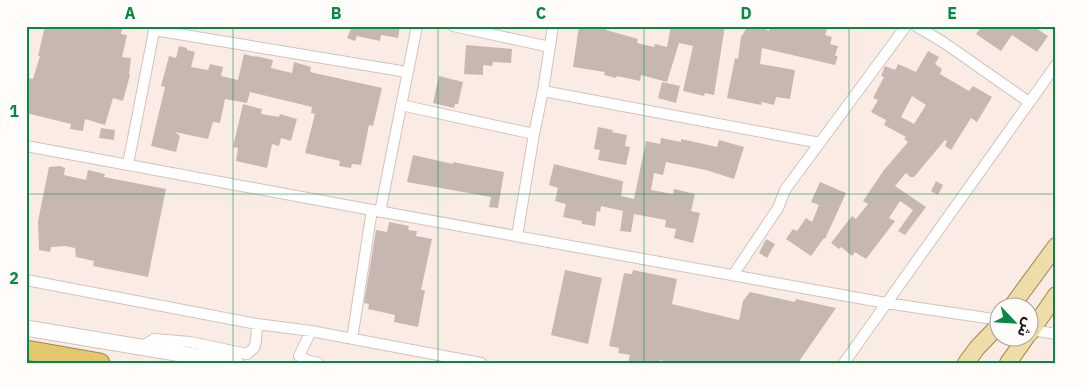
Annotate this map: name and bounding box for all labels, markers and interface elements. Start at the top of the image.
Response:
text: A [125,3,136,23]
text: B [331,3,342,23]
text: C [536,3,546,23]
text: D [740,3,752,23]
text: E [947,3,957,23]
text: 1 [9,101,19,121]
text: 2 [9,268,19,288]
north arrow [990,296,1040,346]
text: ش [1014,315,1038,340]

